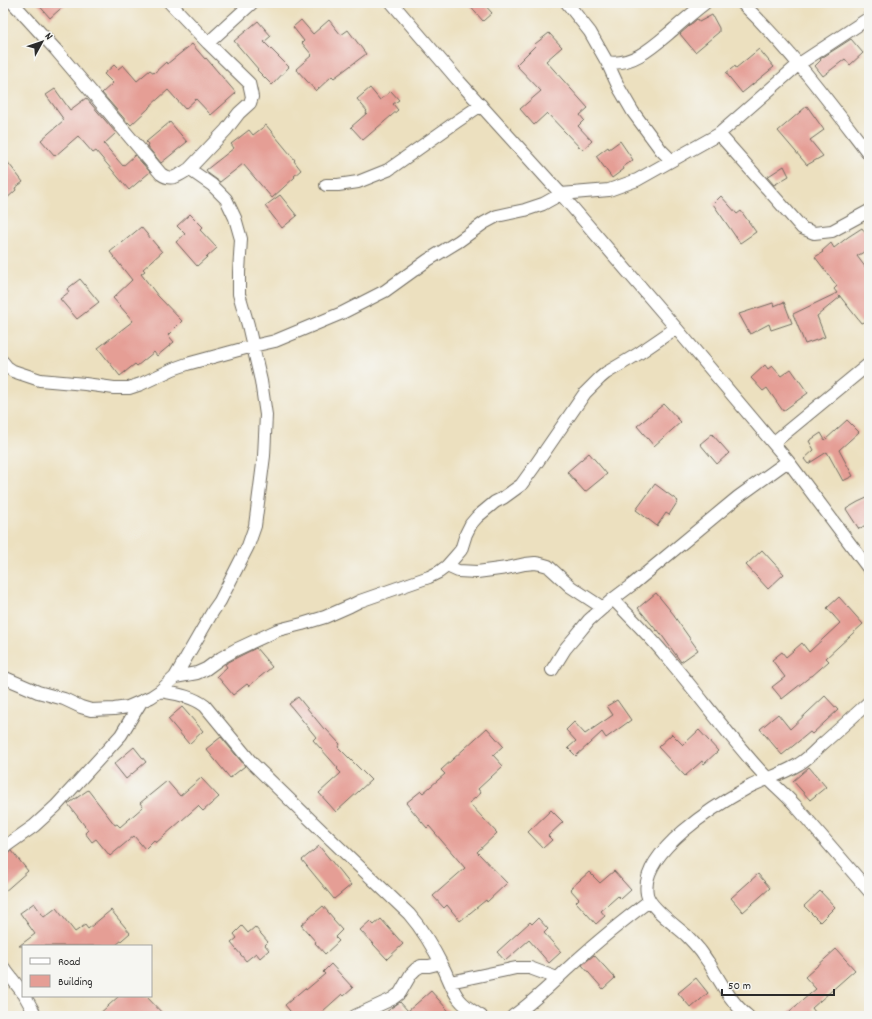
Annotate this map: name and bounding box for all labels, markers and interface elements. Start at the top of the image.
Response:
north arrow [22,22,62,62]
text: N [40,30,56,45]
legend [22,945,152,997]
text: Road [58,954,80,971]
scale bar [722,971,834,997]
text: Building [58,974,93,991]
text: 50 m [728,978,751,995]

